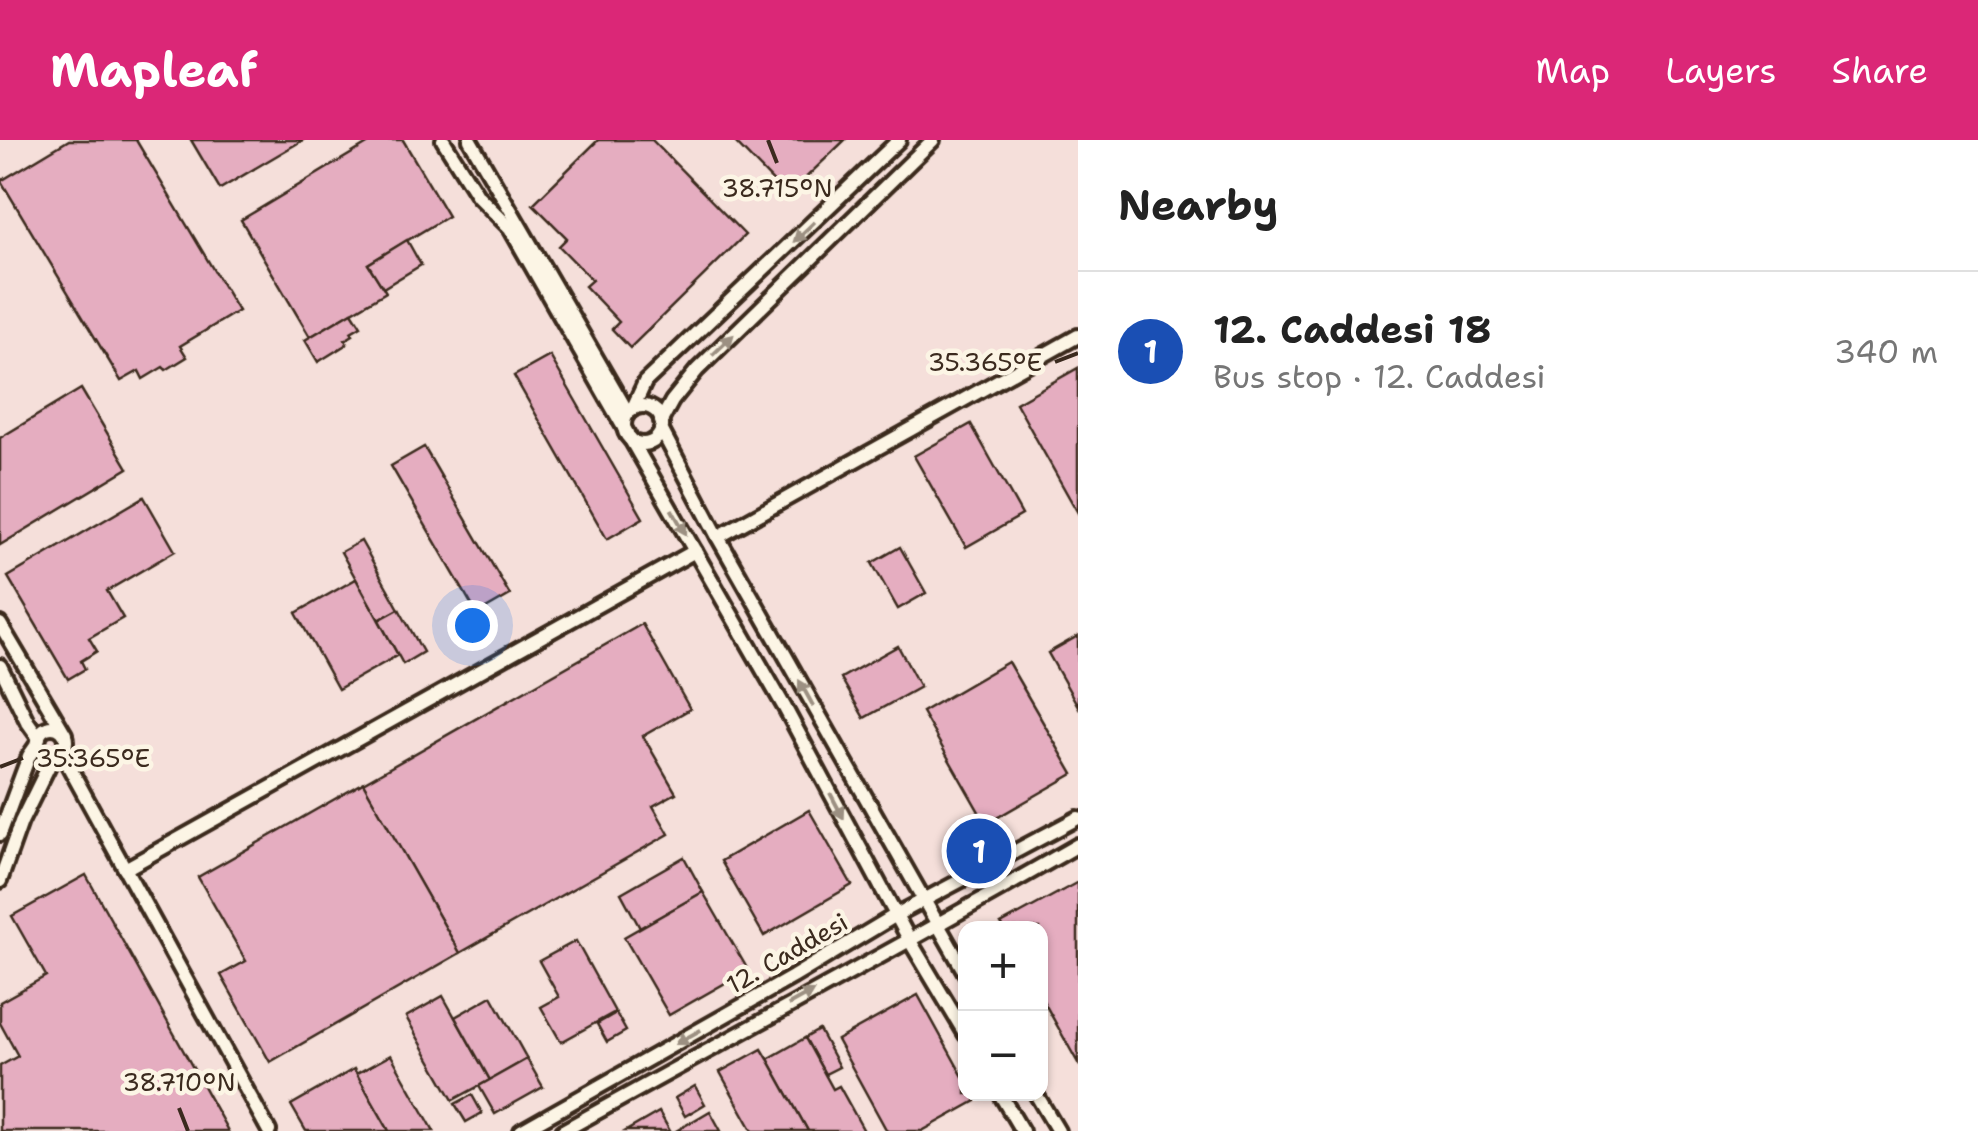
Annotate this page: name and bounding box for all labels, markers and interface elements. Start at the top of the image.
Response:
text: Mapleaf [50,38,258,102]
text: Map [1535,47,1610,94]
text: Layers [1665,47,1777,94]
text: Share [1832,47,1928,94]
text: 38.715°N [721,171,833,205]
text: Nearby [1118,177,1278,233]
one-way arrow [793,220,817,243]
text: 12. Caddesi 18 [1213,304,1492,355]
text: 1 [1143,330,1158,373]
text: 340 m [1834,330,1938,373]
one-way arrow [710,334,734,358]
text: 35.365°E [928,345,1042,379]
text: Bus stop · 12. Caddesi [1213,355,1546,398]
one-way arrow [670,508,687,536]
your location [447,600,498,651]
one-way arrow [798,678,815,707]
text: 35.365°E [36,741,150,775]
one-way arrow [829,791,846,820]
pin: 1 [946,814,1012,888]
street label: 12. Caddesi [720,905,854,1001]
map controls [958,921,1048,1101]
button: + [958,921,1048,1011]
one-way arrow [787,990,816,1007]
button: − [958,1011,1048,1101]
one-way arrow [673,1028,702,1045]
text: 38.710°N [122,1065,236,1099]

